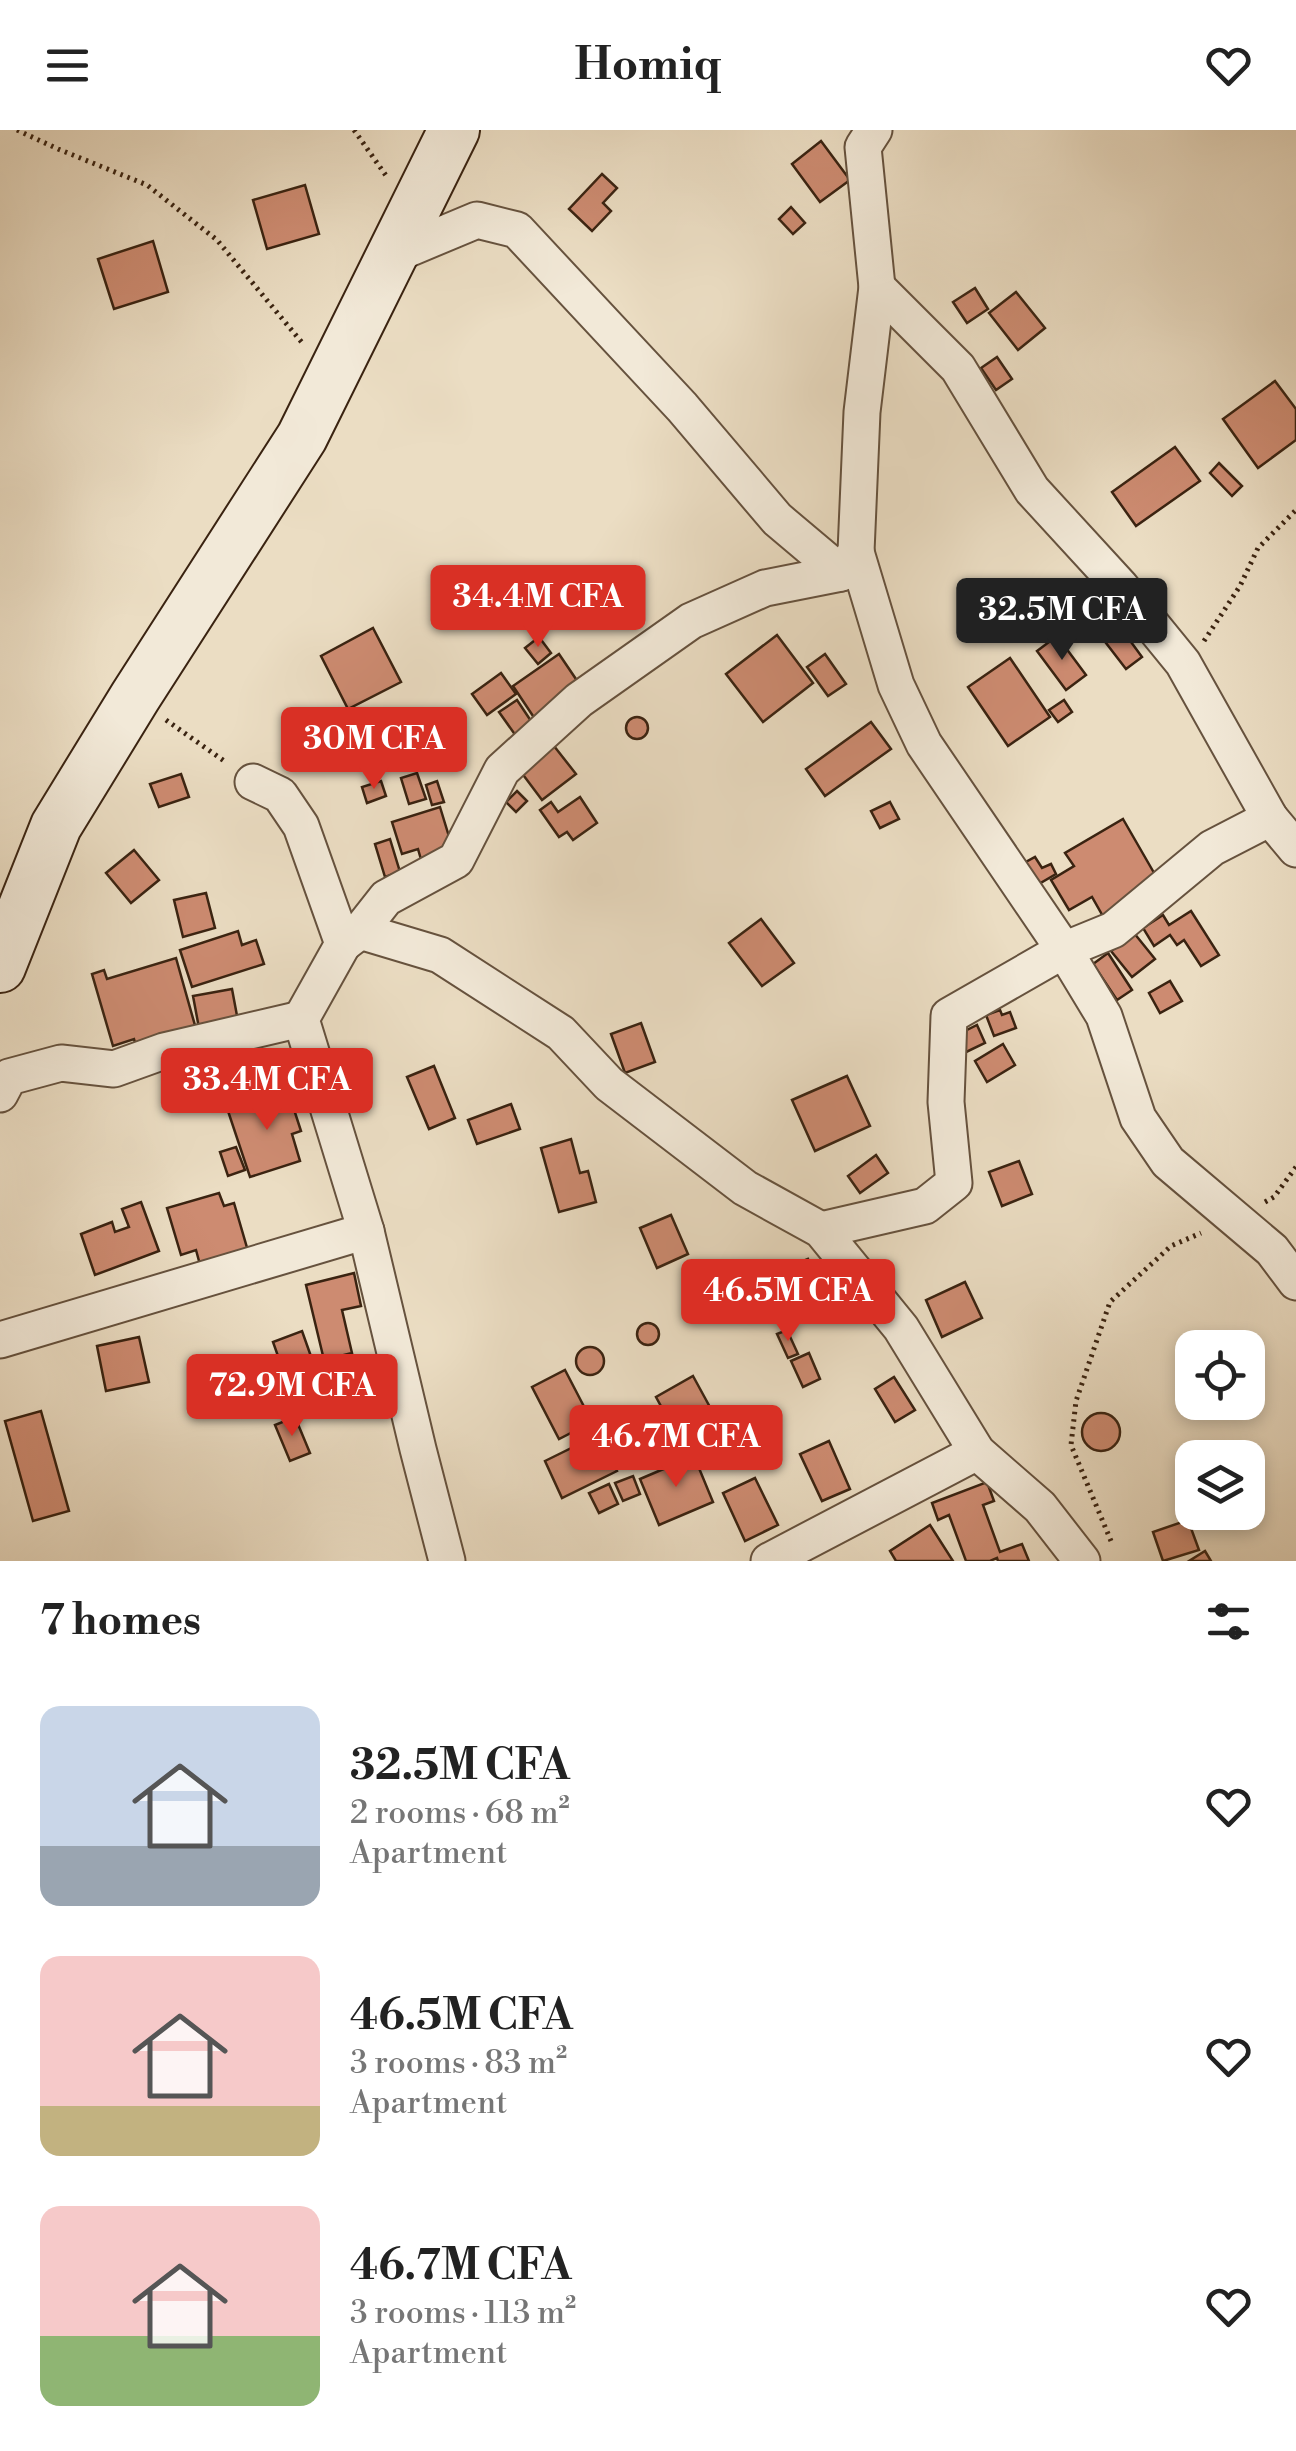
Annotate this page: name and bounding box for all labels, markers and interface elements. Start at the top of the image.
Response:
text: Homiq [575,37,721,94]
icon: menu [40,38,95,93]
icon: heart [1201,38,1256,93]
pin: 34.4M CFA [424,565,652,650]
text: 34.4M CFA [453,577,623,617]
pin: 32.5M CFA [948,578,1176,663]
text: 32.5M CFA [978,590,1146,630]
pin: 30M CFA [282,707,466,792]
text: 30M CFA [303,719,445,759]
pin: 33.4M CFA [153,1048,381,1133]
text: 33.4M CFA [183,1060,351,1100]
pin: 46.5M CFA [674,1259,902,1344]
text: 46.5M CFA [703,1271,873,1311]
map controls [1175,1330,1265,1530]
button: locate [1175,1330,1265,1420]
pin: 72.9M CFA [178,1354,406,1439]
text: 72.9M CFA [209,1366,375,1406]
pin: 46.7M CFA [562,1405,790,1490]
text: 46.7M CFA [592,1417,760,1457]
button: layers [1175,1440,1265,1530]
icon: filters [1201,1594,1256,1649]
text: 7 homes [40,1595,201,1648]
text: 32.5M CFA [350,1740,570,1793]
icon: home [120,1746,240,1866]
icon: heart [1201,1779,1256,1834]
text: 2 rooms · 68 m² [350,1793,570,1833]
text: Apartment [350,1833,507,1873]
text: 46.5M CFA [350,1990,573,2043]
icon: home [120,1996,240,2116]
icon: heart [1201,2029,1256,2084]
text: 3 rooms · 83 m² [350,2043,567,2083]
text: Apartment [350,2083,507,2123]
text: 46.7M CFA [350,2240,572,2293]
icon: home [120,2246,240,2366]
icon: heart [1201,2279,1256,2334]
text: 3 rooms · 113 m² [350,2293,576,2333]
text: Apartment [350,2333,507,2373]

